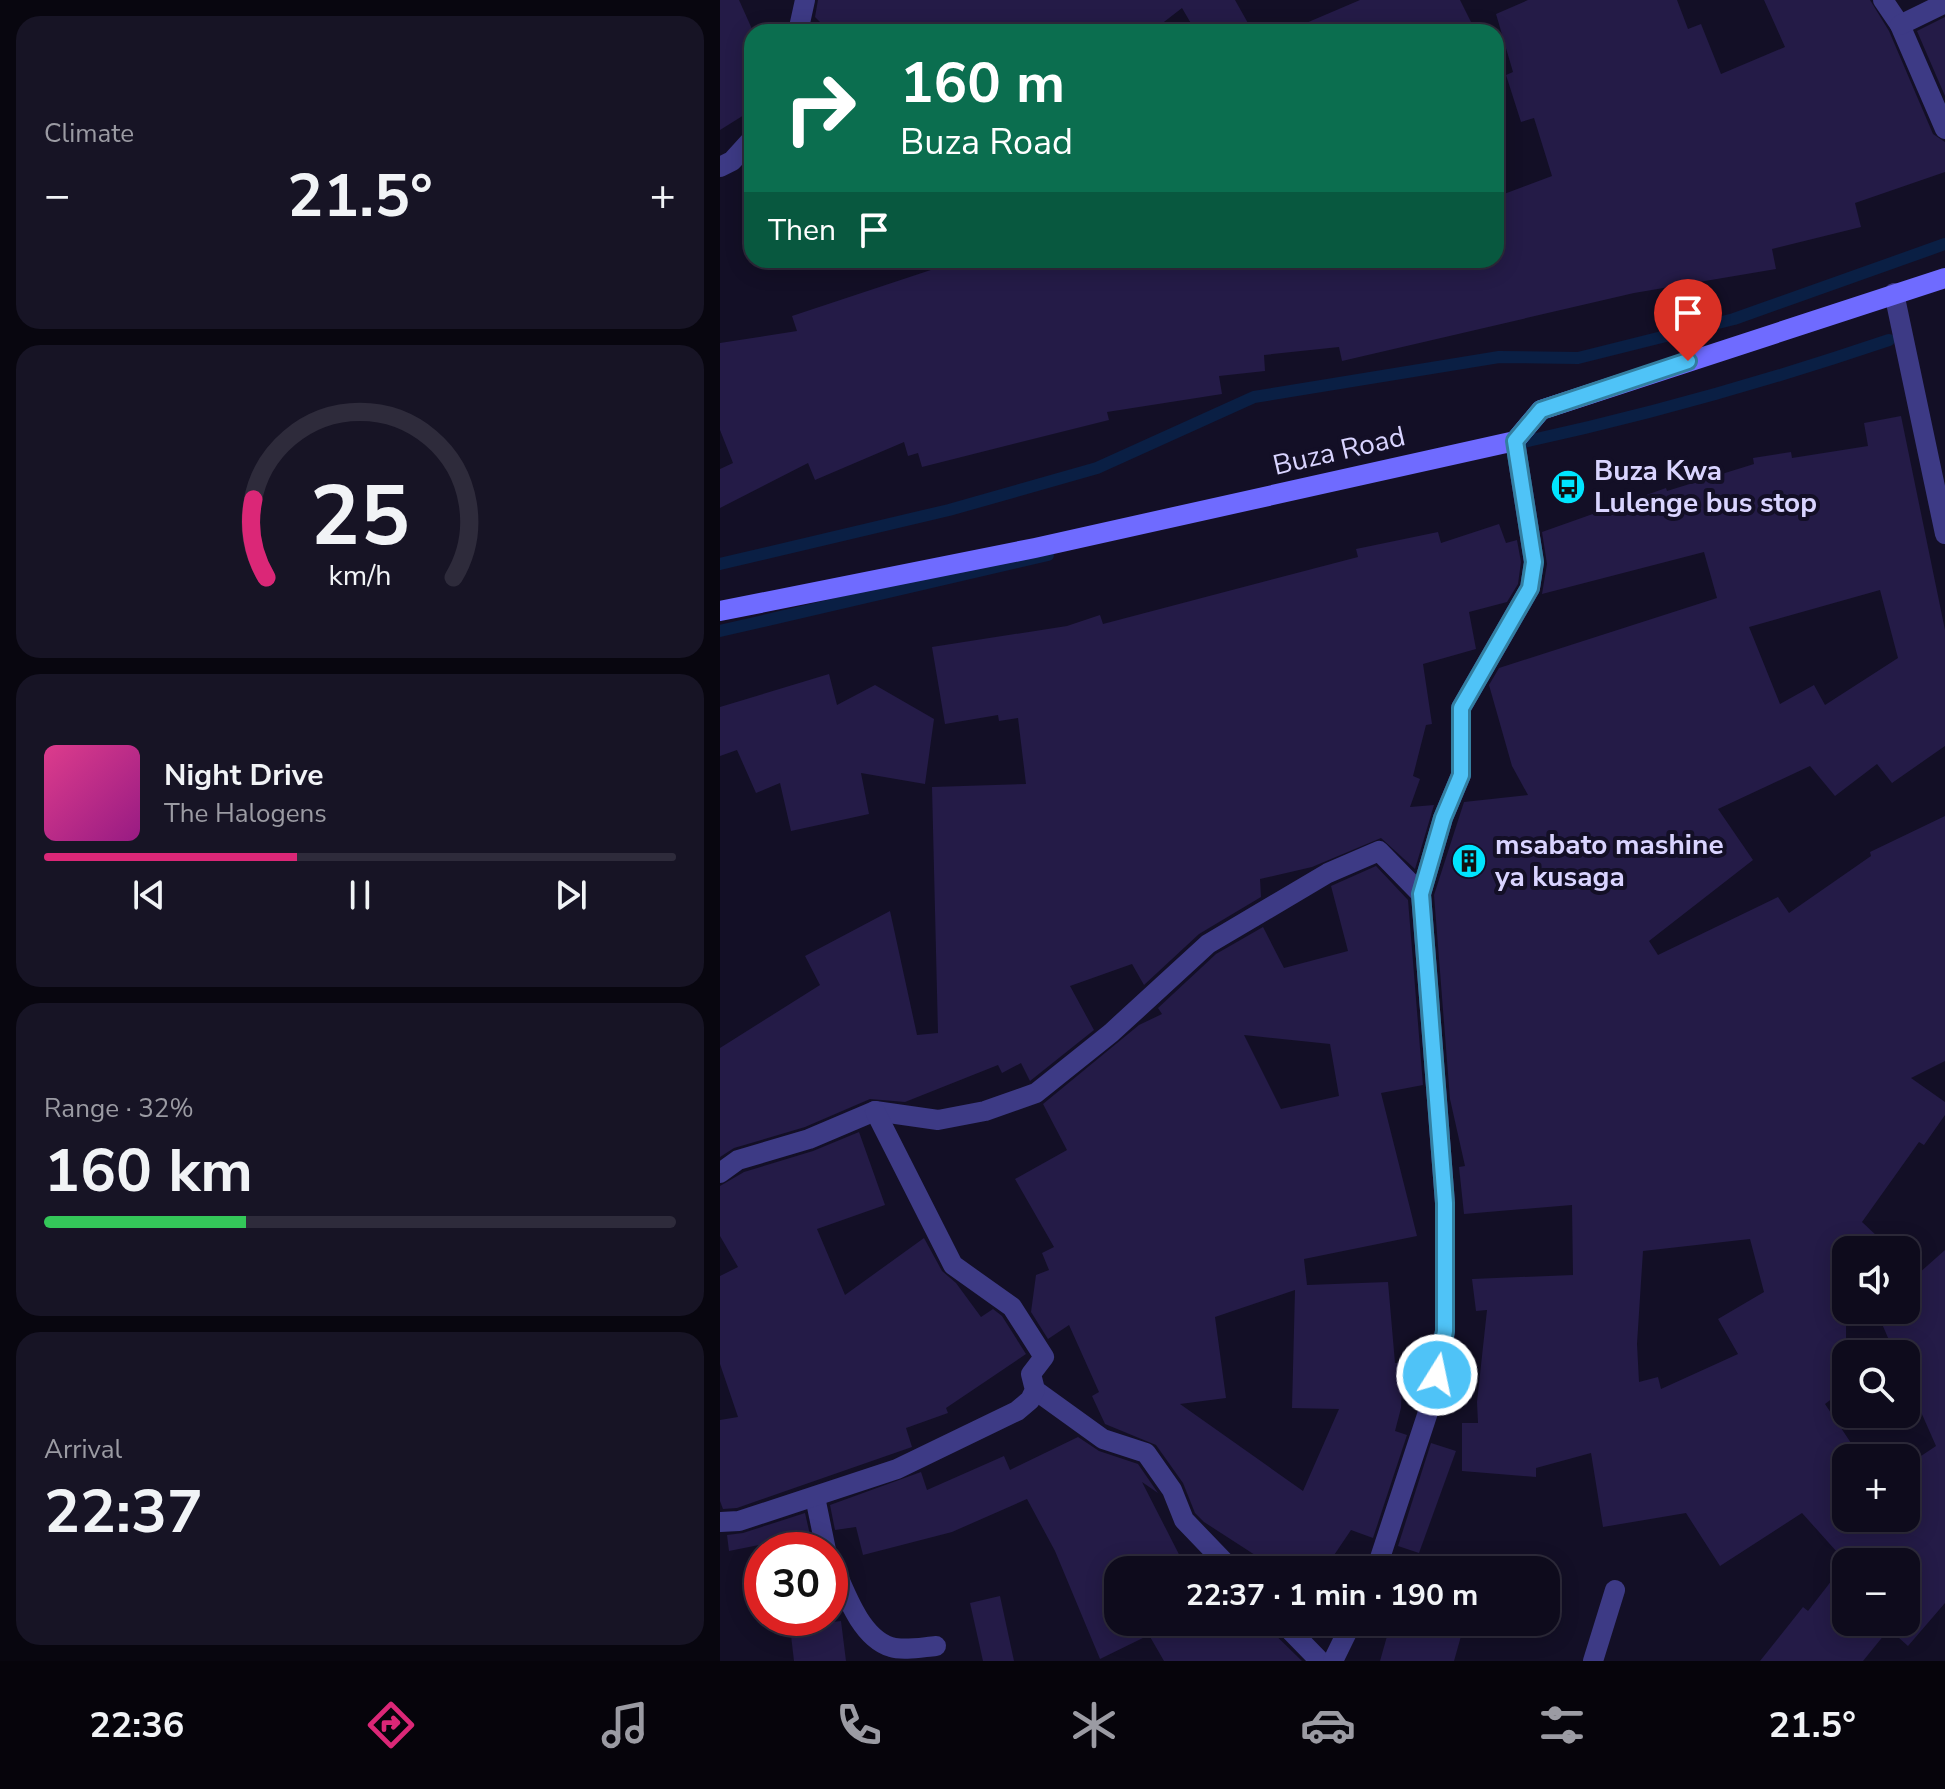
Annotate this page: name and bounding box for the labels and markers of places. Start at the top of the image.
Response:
pin [1654,279,1722,361]
place label: Buza Kwa Lulenge bus stop [1594,452,1817,522]
bus stop icon: Buza Kwa Lulenge bus stop [1549,468,1587,506]
place label: msabato mashine ya kusaga [1494,826,1724,896]
building icon: msabato mashine ya kusaga [1450,842,1488,880]

